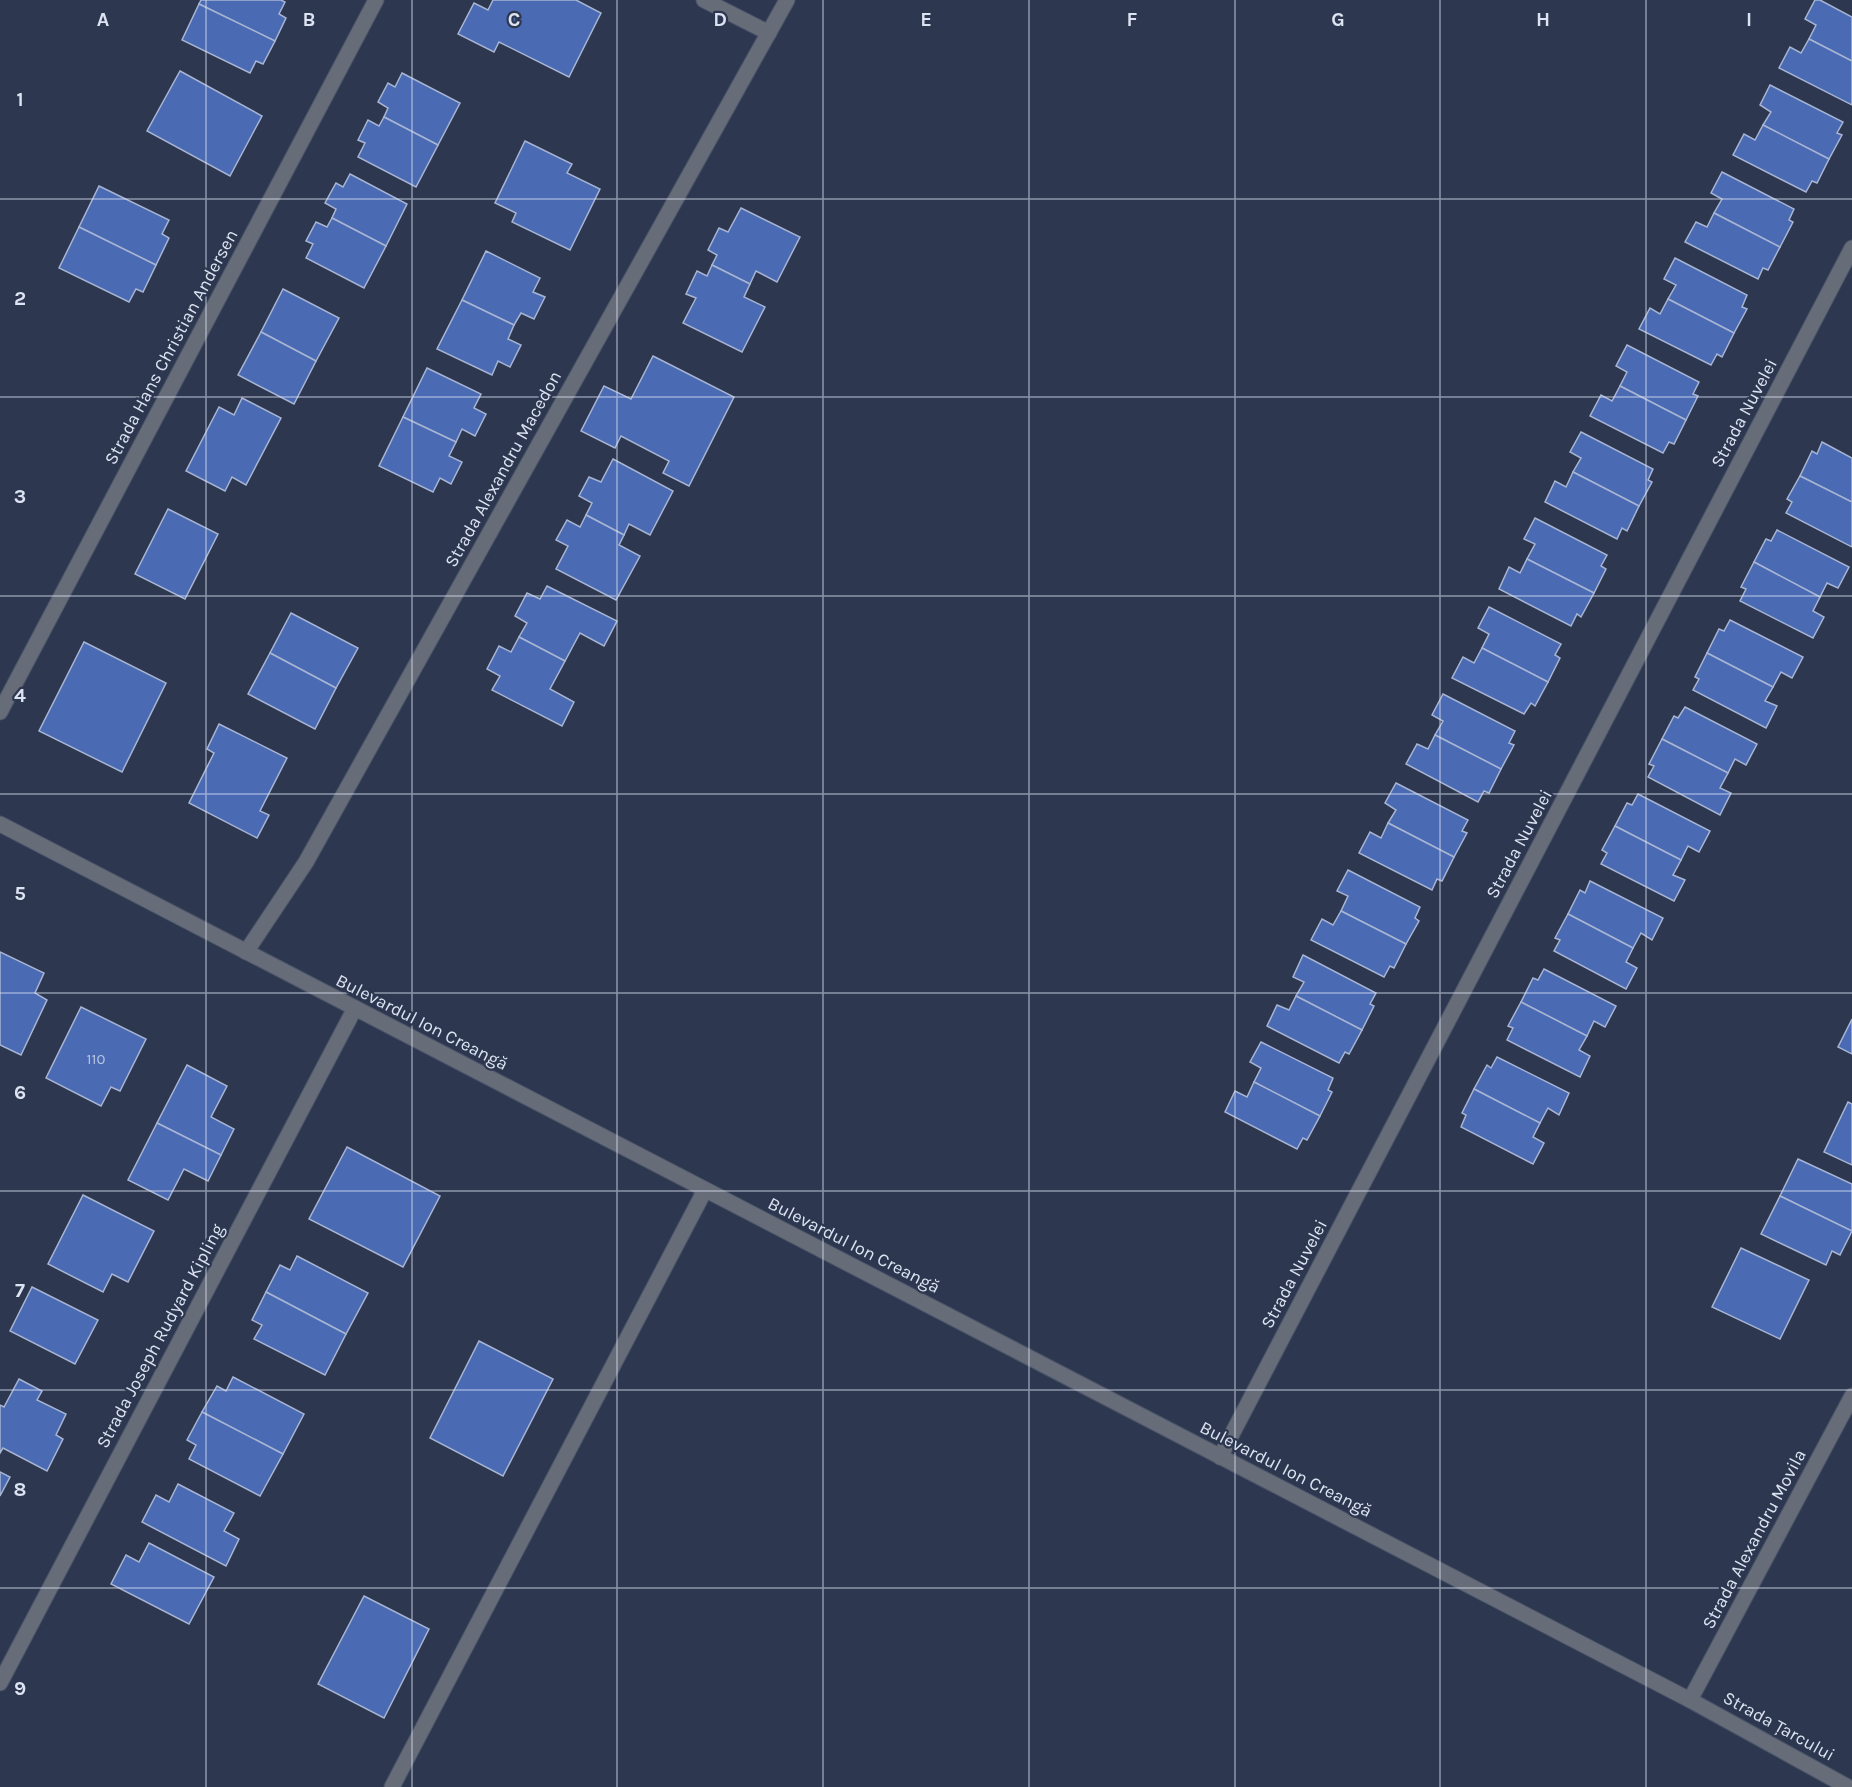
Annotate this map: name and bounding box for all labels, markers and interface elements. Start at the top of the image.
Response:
text: A [97,8,110,31]
text: B [303,8,315,31]
text: C [508,8,520,31]
text: D [713,8,727,31]
text: E [920,8,932,31]
text: F [1127,8,1138,31]
text: G [1331,8,1345,31]
text: H [1536,8,1550,31]
text: I [1746,8,1752,31]
text: 1 [16,88,24,111]
street label: Strada Hans Christian Andersen [100,226,242,468]
text: 2 [14,287,26,310]
street label: Strada Nuvelei [1706,355,1782,471]
street label: Strada Alexandru Macedon [440,367,566,571]
text: 3 [14,485,26,508]
text: 4 [14,684,26,707]
street label: Strada Nuvelei [1481,786,1557,902]
text: 5 [14,882,26,905]
street label: Bulevardul Ion Creangă [332,969,512,1075]
house number: 110 [87,1050,106,1068]
text: 6 [14,1081,26,1104]
street label: Bulevardul Ion Creangă [764,1192,944,1298]
street label: Strada Nuvelei [1256,1216,1332,1332]
street label: Strada Joseph Rudyard Kipling [91,1220,229,1452]
text: 7 [15,1279,25,1302]
street label: Bulevardul Ion Creangă [1196,1416,1376,1522]
street label: Strada Alexandru Movila [1697,1445,1811,1633]
text: 8 [14,1478,26,1501]
text: 9 [14,1677,26,1700]
street label: Strada Țarcului [1719,1686,1839,1766]

